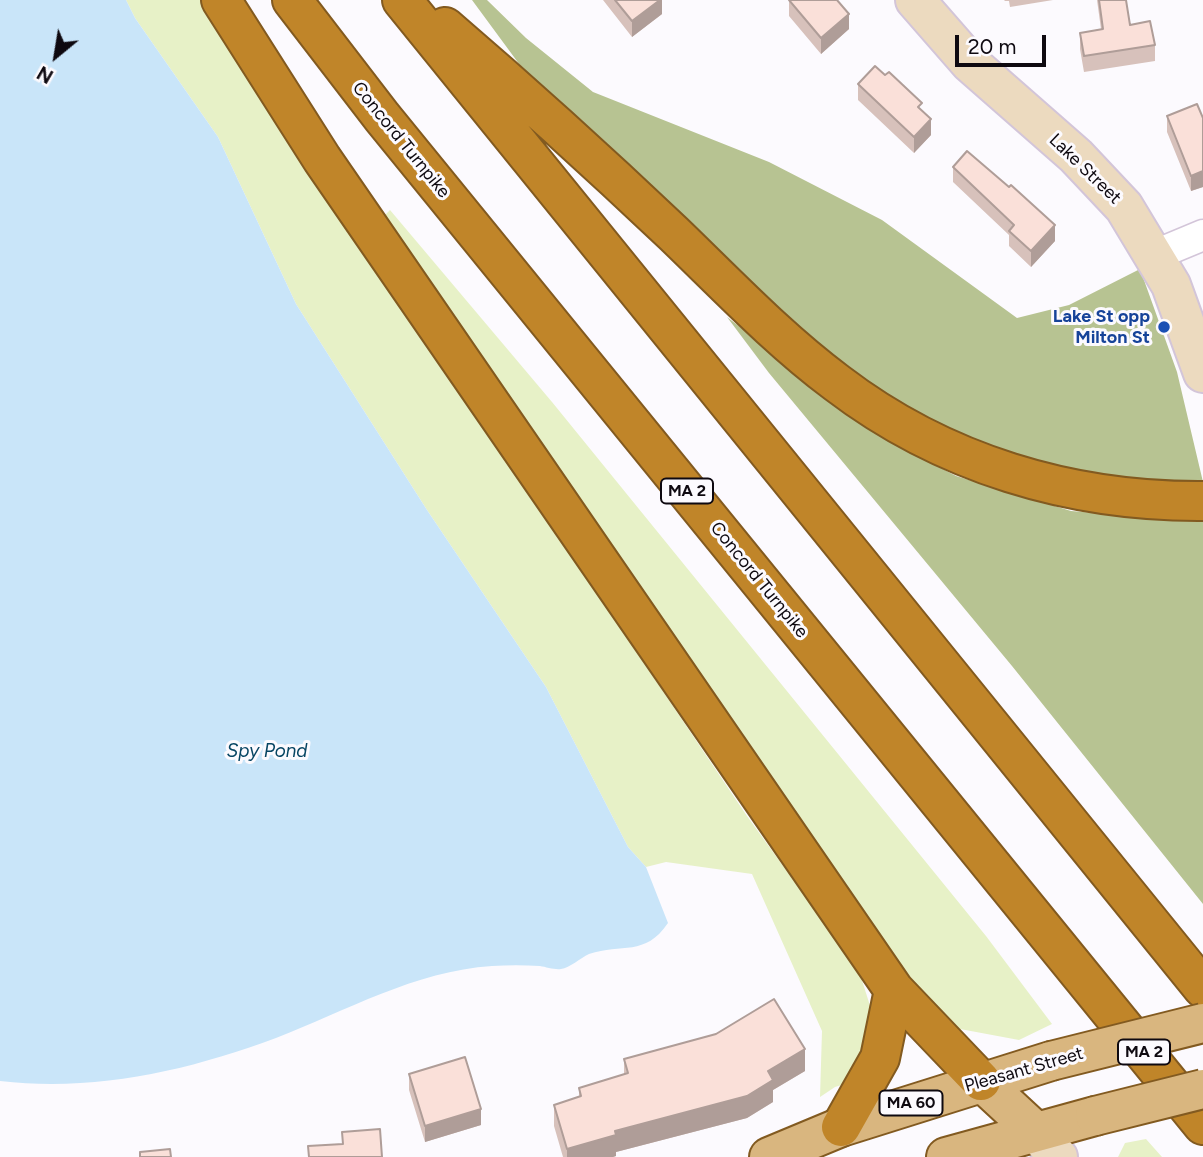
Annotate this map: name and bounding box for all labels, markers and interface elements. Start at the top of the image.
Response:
north arrow [21,21,91,91]
scale bar [958,21,1049,65]
text: 20 m [968,34,1016,59]
text: N [33,61,57,88]
street label: Concord Turnpike [348,78,454,202]
street label: Lake Street [1044,129,1126,209]
place label: Lake St opp Milton St [1053,306,1150,348]
marker: Lake St opp Milton St [1156,319,1172,335]
road number: MA 2 [661,478,713,504]
street label: Concord Turnpike [706,518,812,642]
water label: Spy Pond [227,740,307,762]
road number: MA 2 [1118,1040,1170,1064]
street label: Pleasant Street [962,1043,1086,1097]
road number: MA 60 [880,1091,942,1116]

